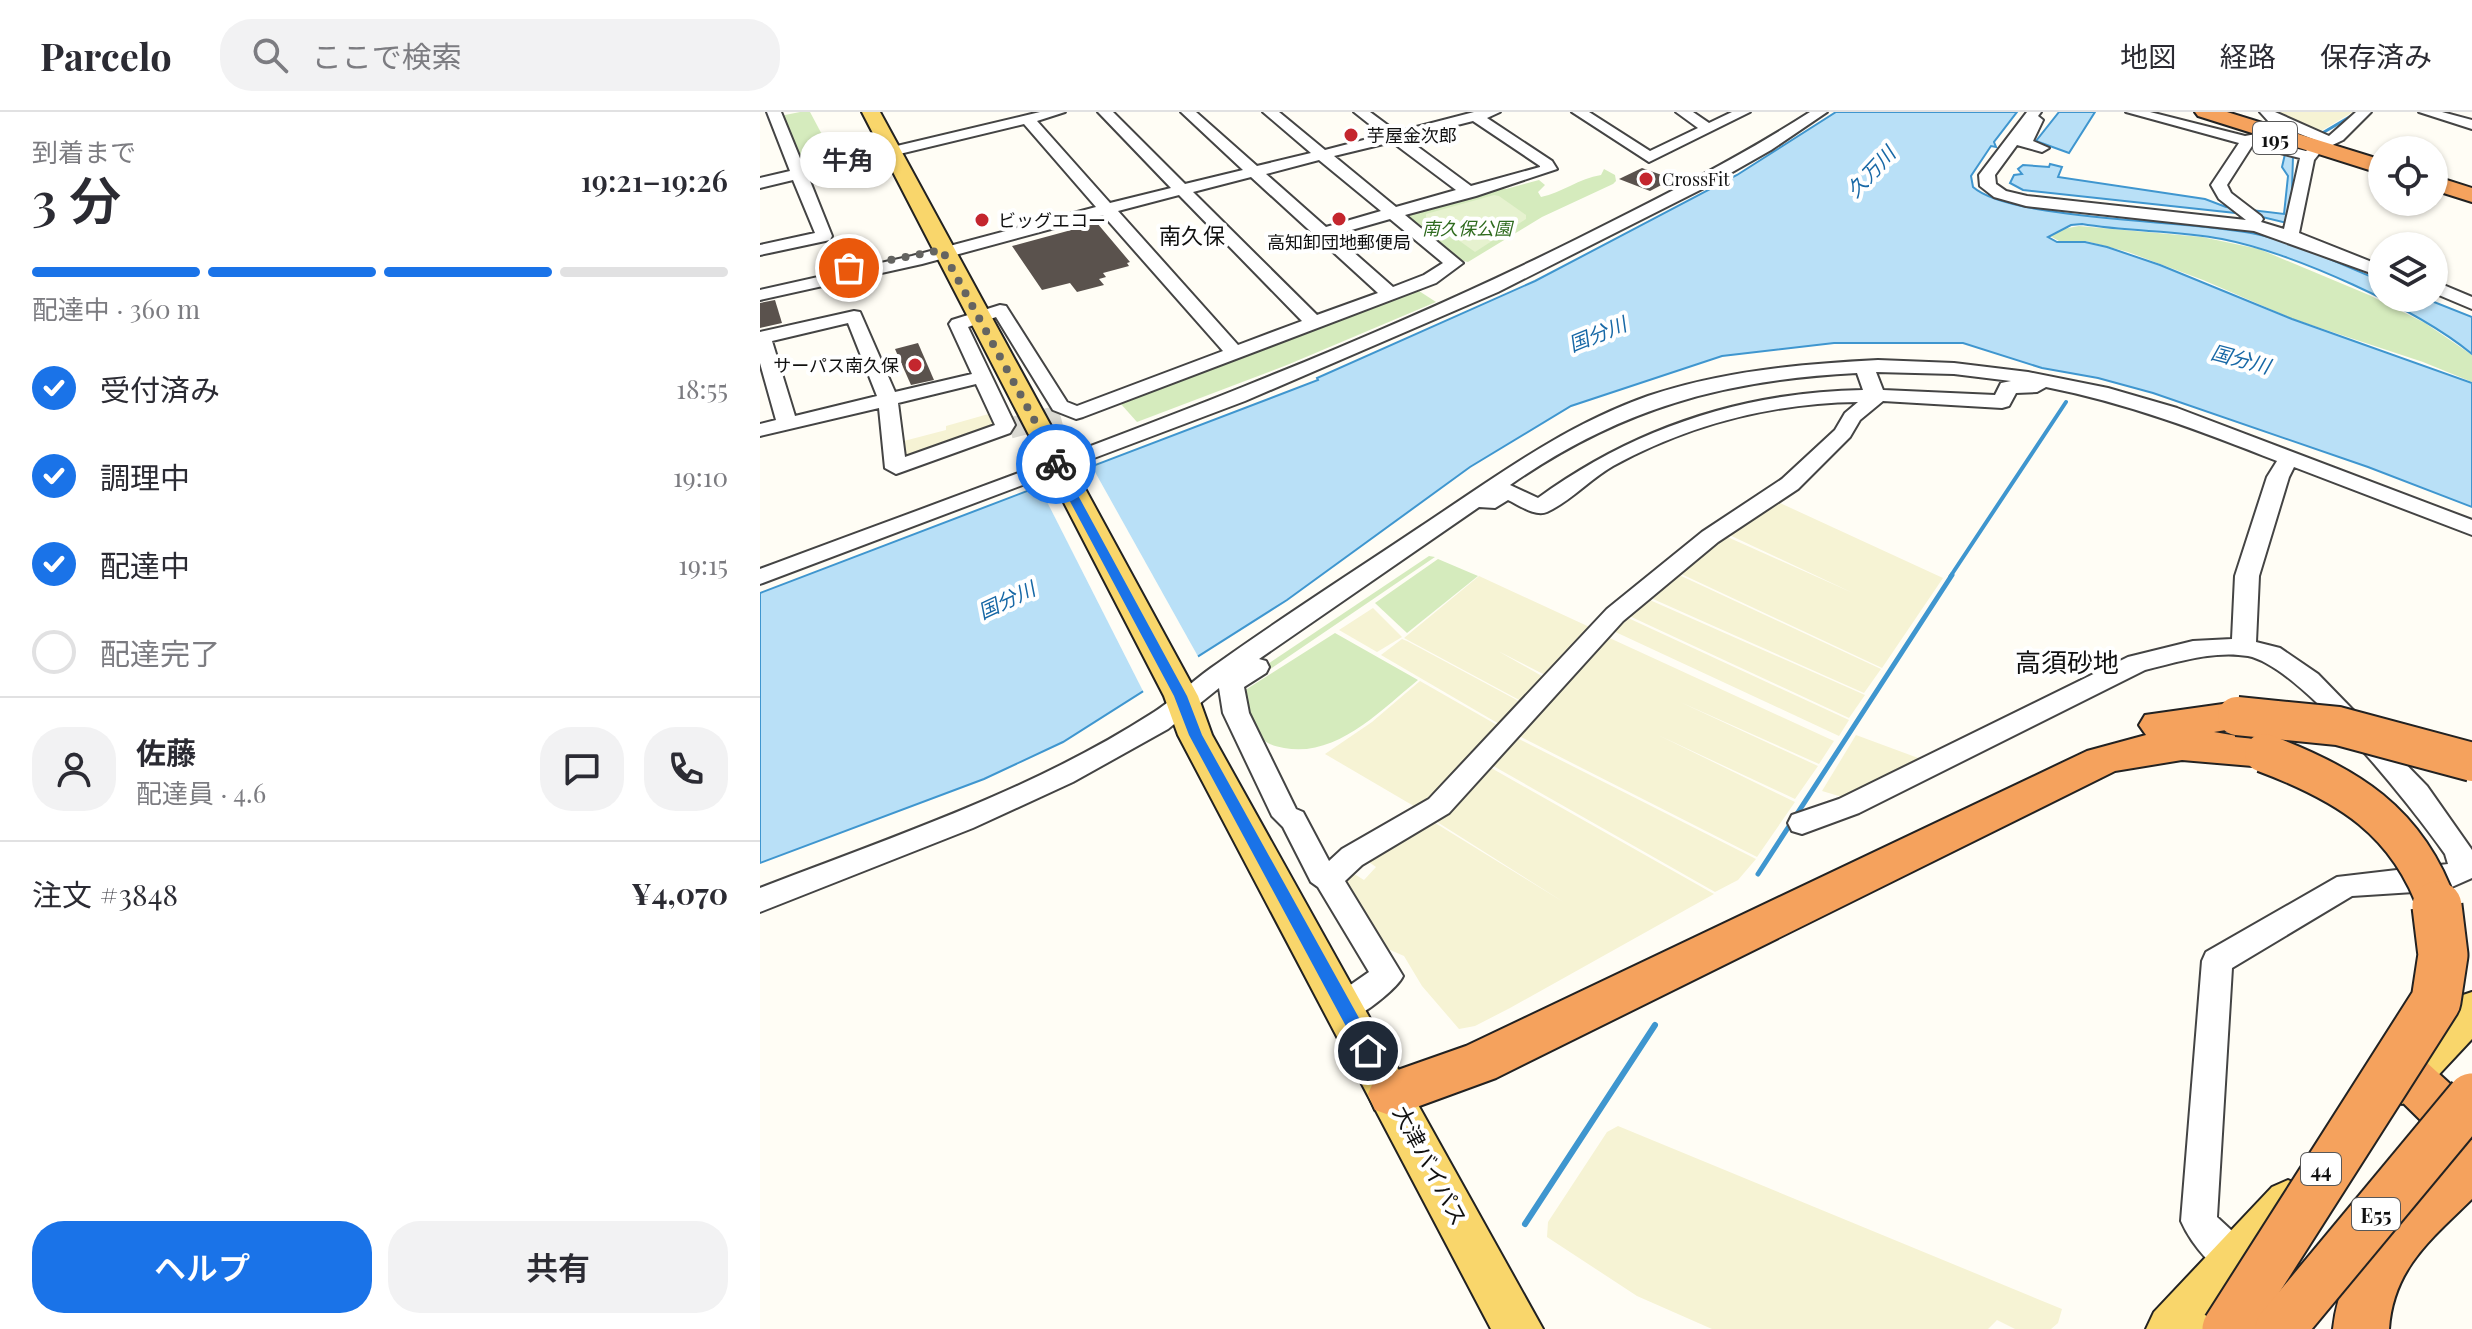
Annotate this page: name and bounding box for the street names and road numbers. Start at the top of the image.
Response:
road number: 195 [2253,122,2297,154]
street label: 大津バイパス [1387,1100,1475,1230]
road number: 44 [2301,1153,2341,1185]
road number: E55 [2352,1198,2400,1230]

